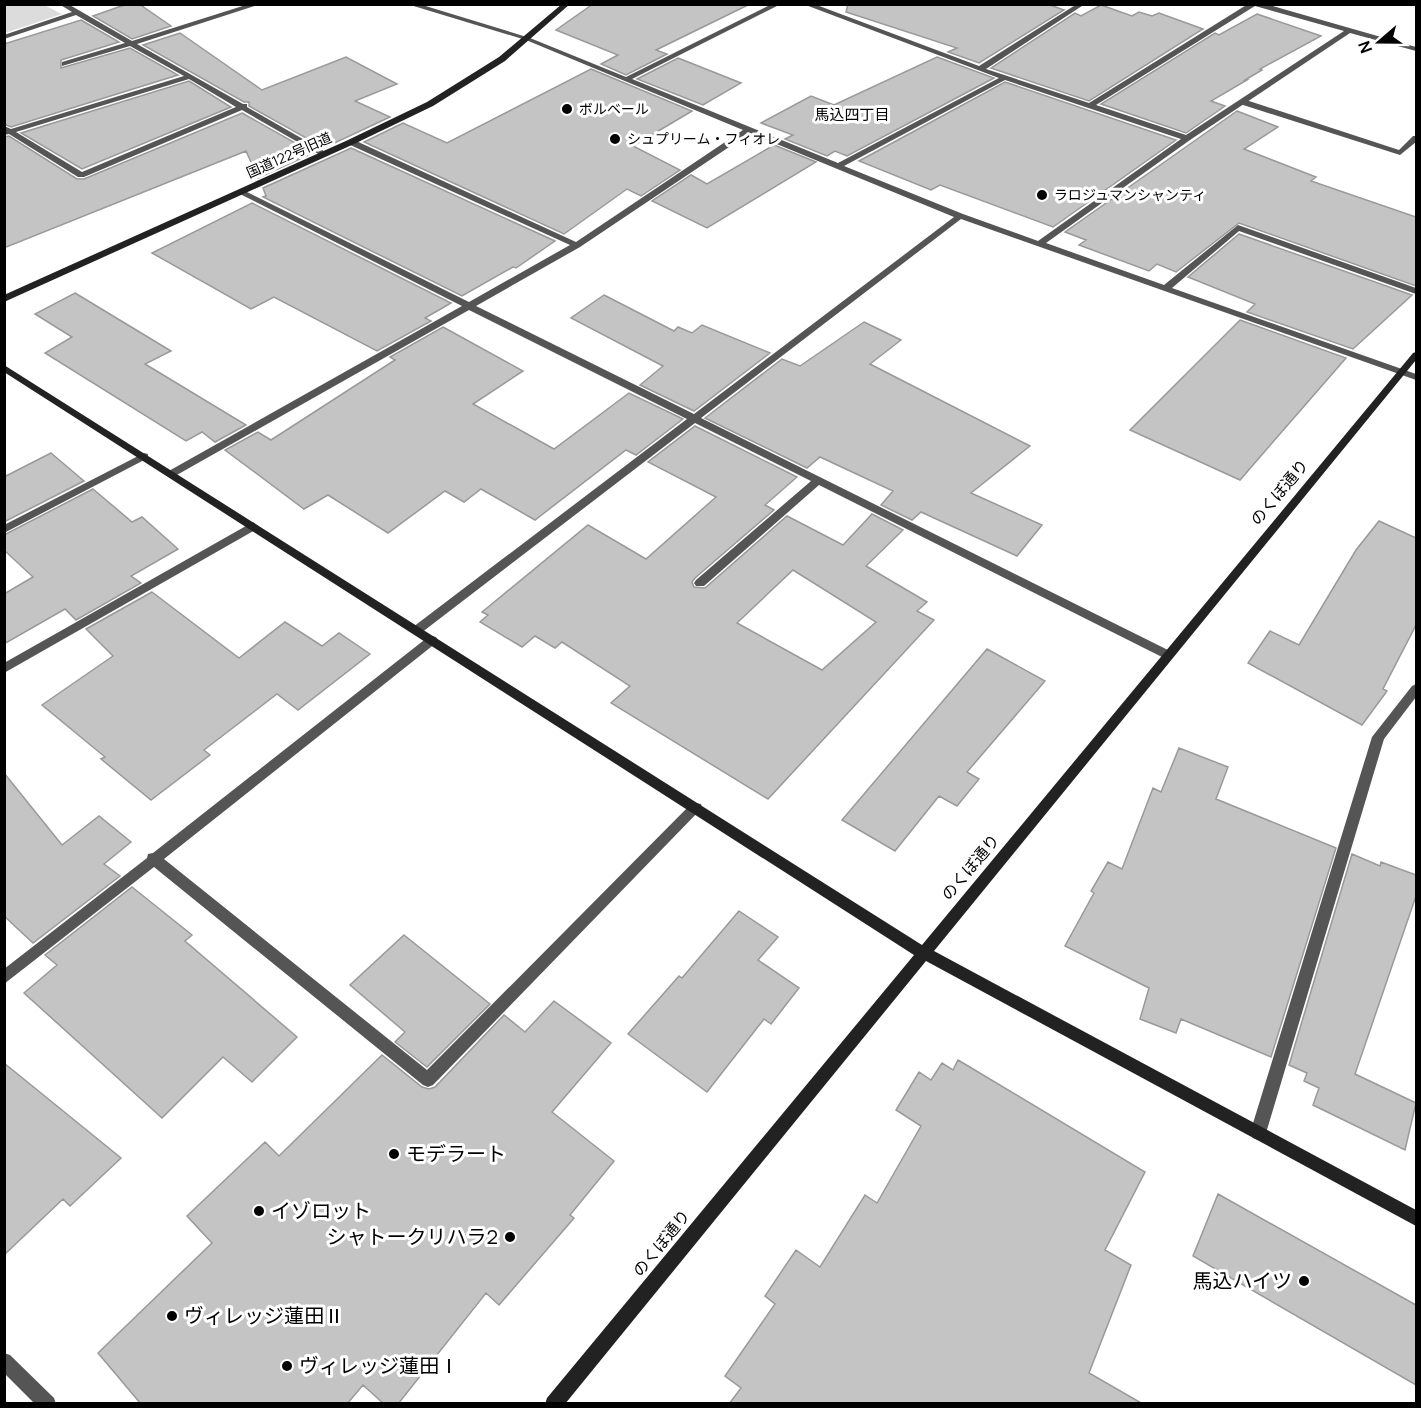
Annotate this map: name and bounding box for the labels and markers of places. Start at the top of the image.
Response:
place label: ボルベール [579,99,649,118]
marker: ボルベール [560,102,574,116]
place label: シュプリーム・フィオレ [627,129,780,148]
marker: シュプリーム・フィオレ [608,132,622,146]
place label: ラロジュマンシャンティ [1054,185,1206,204]
marker: ラロジュマンシャンティ [1035,188,1049,202]
place label: モデラート [406,1140,506,1167]
marker: モデラート [387,1147,401,1161]
place label: イゾロット [271,1197,371,1224]
marker: イゾロット [252,1204,266,1218]
place label: シャトークリハラ2 [327,1223,498,1250]
marker: シャトークリハラ2 [503,1230,517,1244]
place label: 馬込ハイツ [1192,1267,1292,1294]
marker: 馬込ハイツ [1297,1274,1311,1288]
place label: ヴィレッジ蓮田Ⅱ [184,1302,344,1329]
marker: ヴィレッジ蓮田Ⅱ [165,1309,179,1323]
place label: ヴィレッジ蓮田Ⅰ [299,1352,459,1379]
marker: ヴィレッジ蓮田Ⅰ [280,1359,294,1373]

